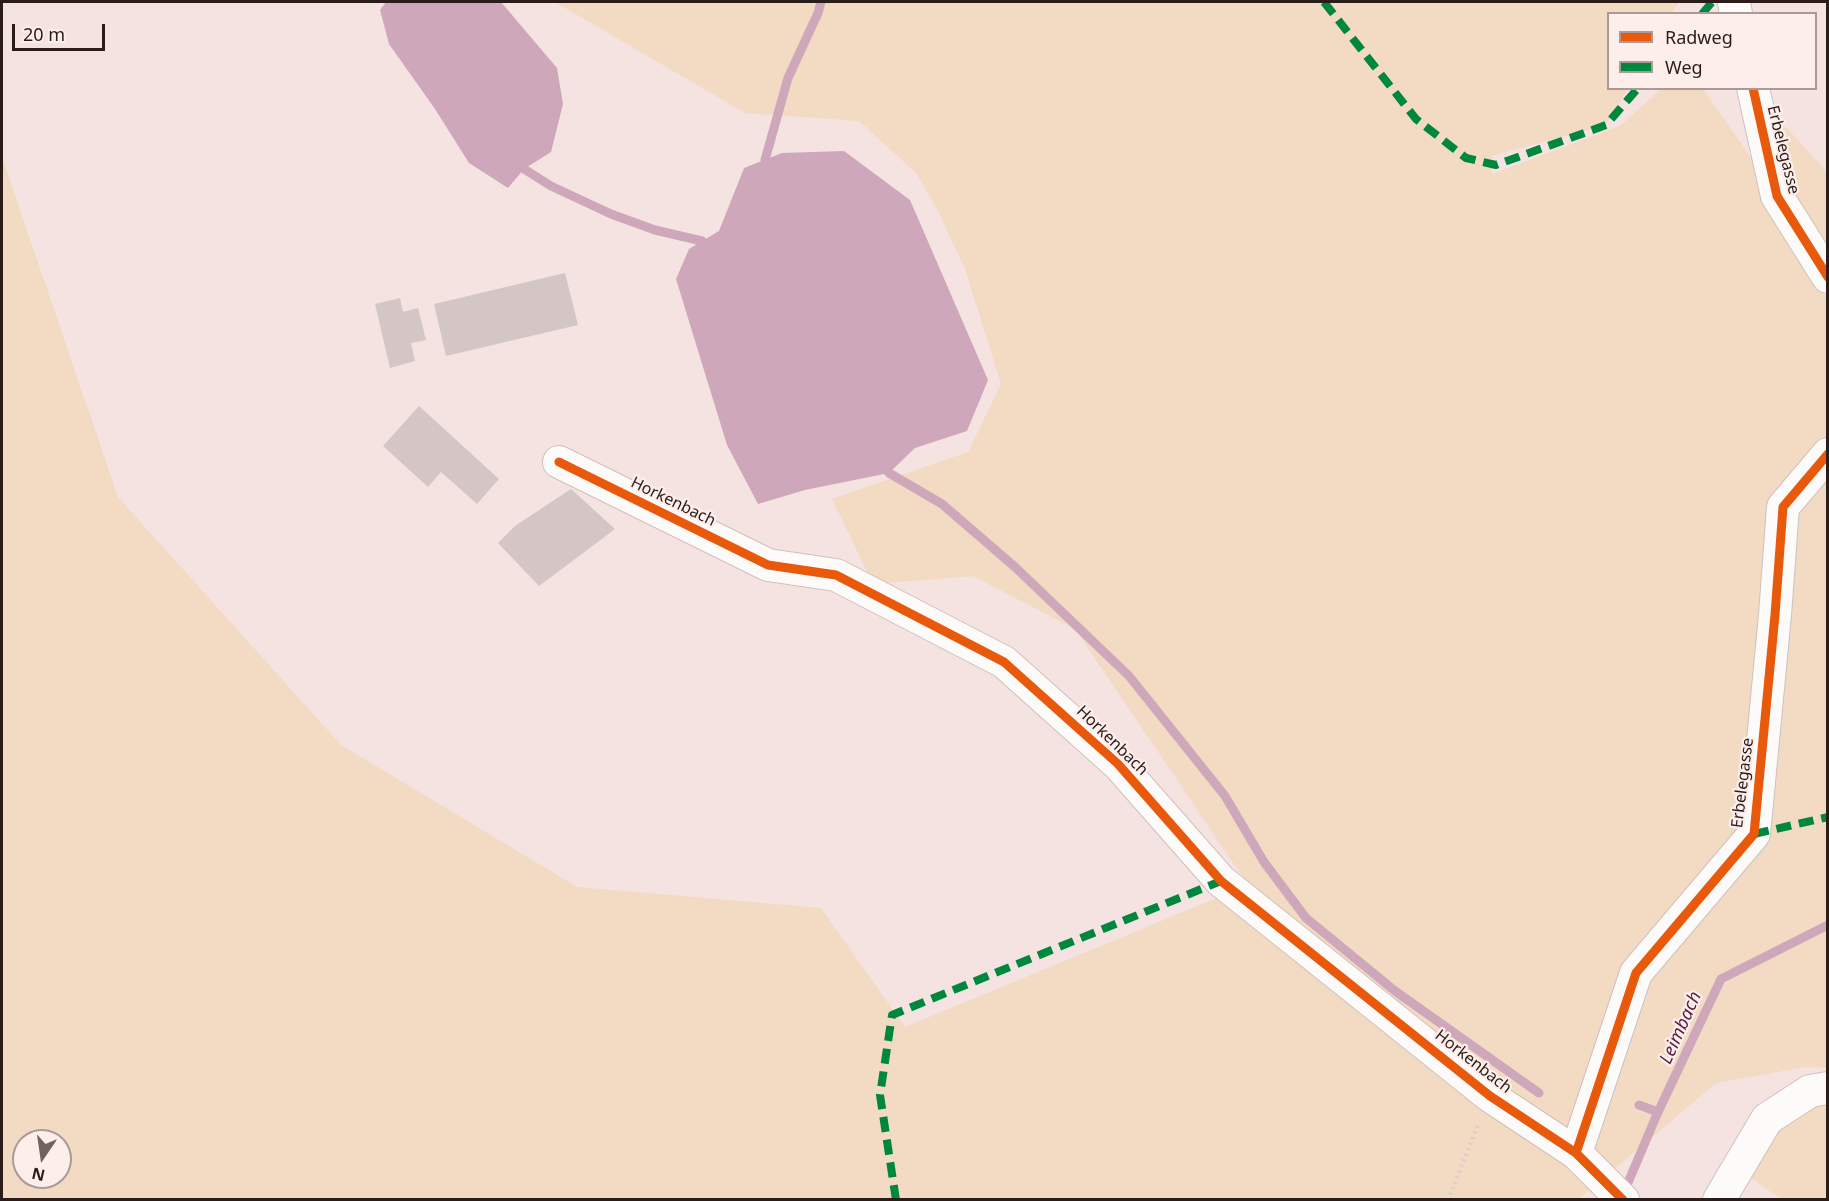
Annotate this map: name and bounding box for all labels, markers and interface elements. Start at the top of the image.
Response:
scale bar [15,12,108,50]
legend [1607,12,1817,90]
text: 20 m [23,22,65,46]
text: Radweg [1665,25,1733,49]
text: Weg [1665,55,1703,79]
street label: Erbelegasse [1763,104,1803,196]
street label: Horkenbach [627,473,719,531]
street label: Horkenbach [1072,702,1152,780]
street label: Erbelegasse [1728,737,1758,829]
water label: Leimbach [1655,988,1707,1068]
street label: Horkenbach [1431,1026,1515,1098]
north arrow [12,1129,72,1189]
text: N [30,1162,47,1187]

